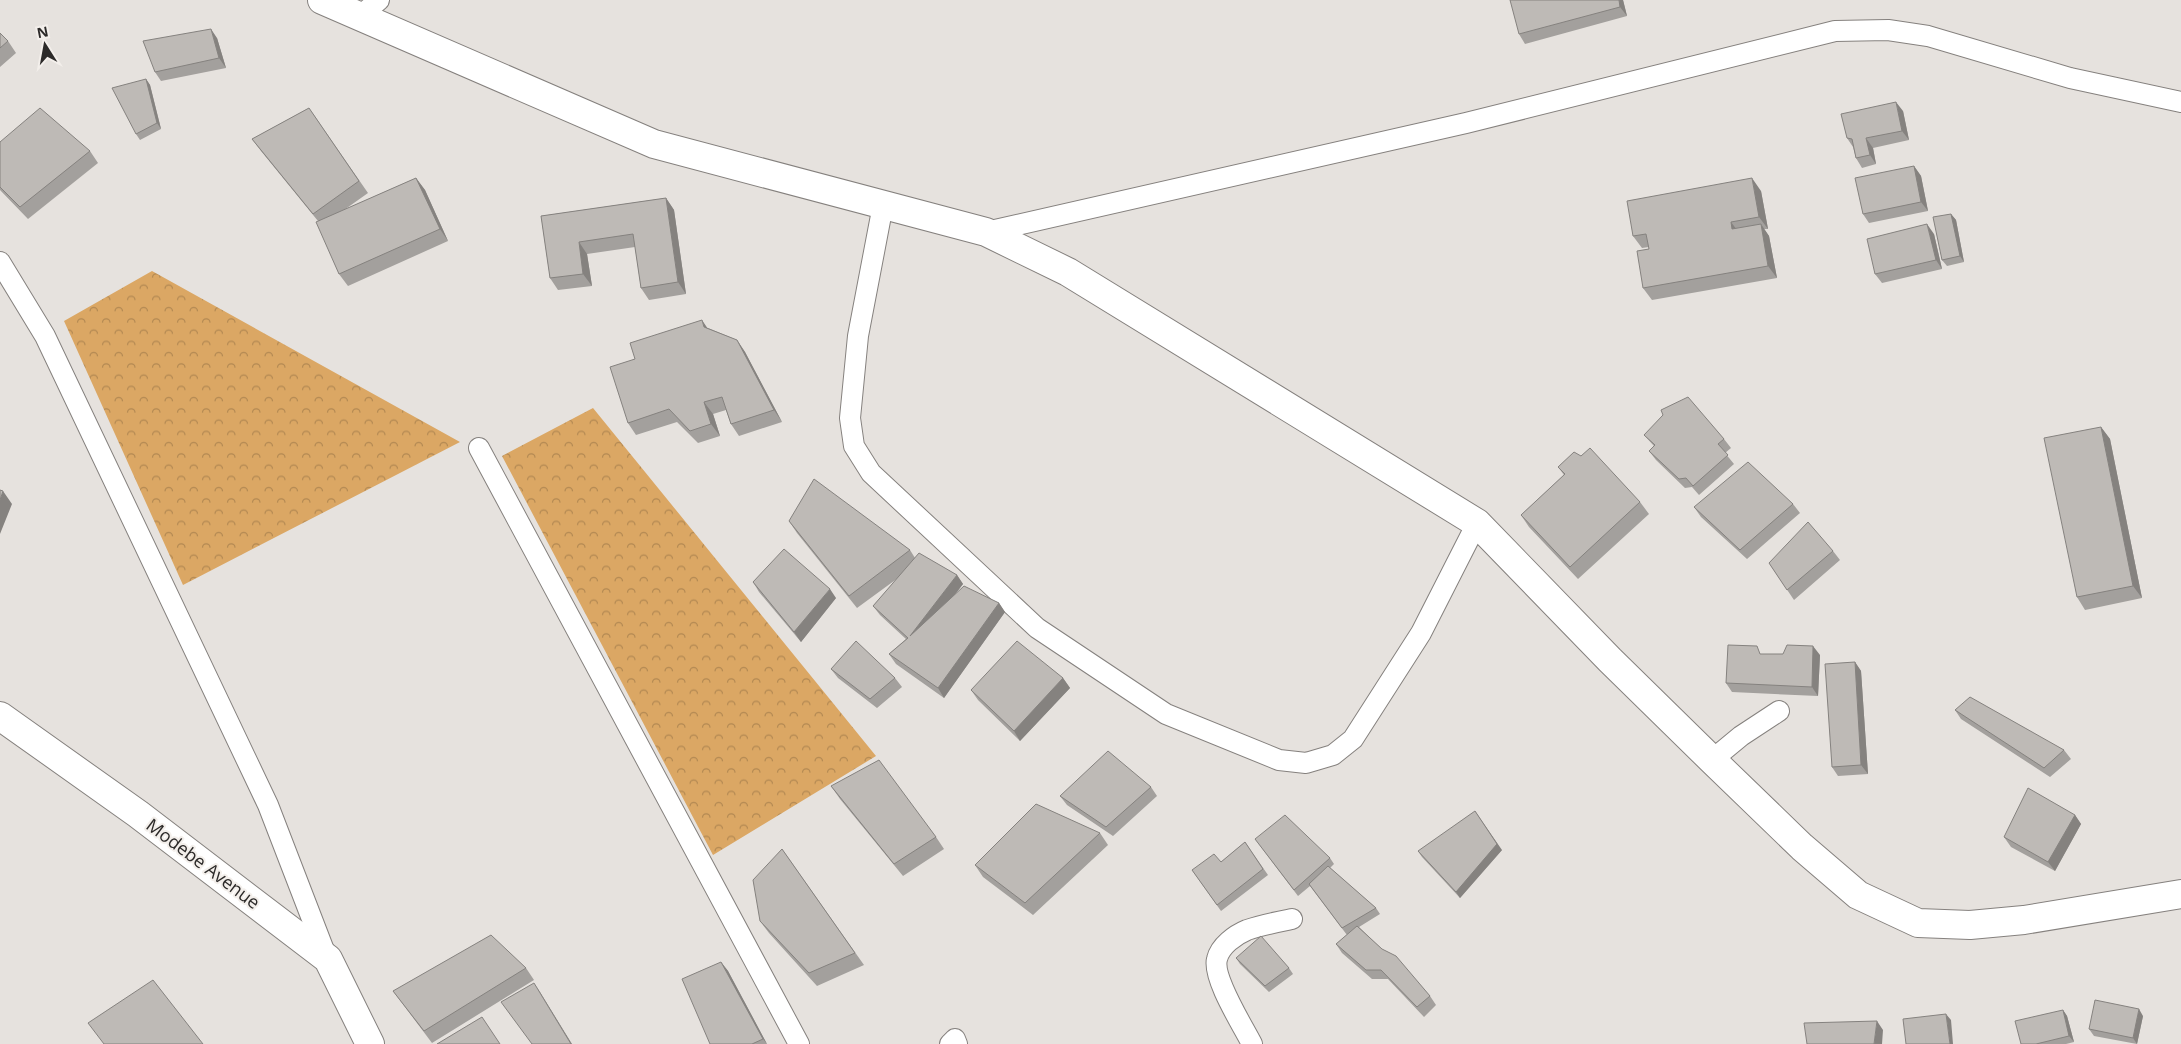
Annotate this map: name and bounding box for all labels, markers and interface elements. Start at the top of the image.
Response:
north arrow [20,20,70,70]
text: N [35,21,50,42]
street label: Modebe Avenue [142,813,265,914]

